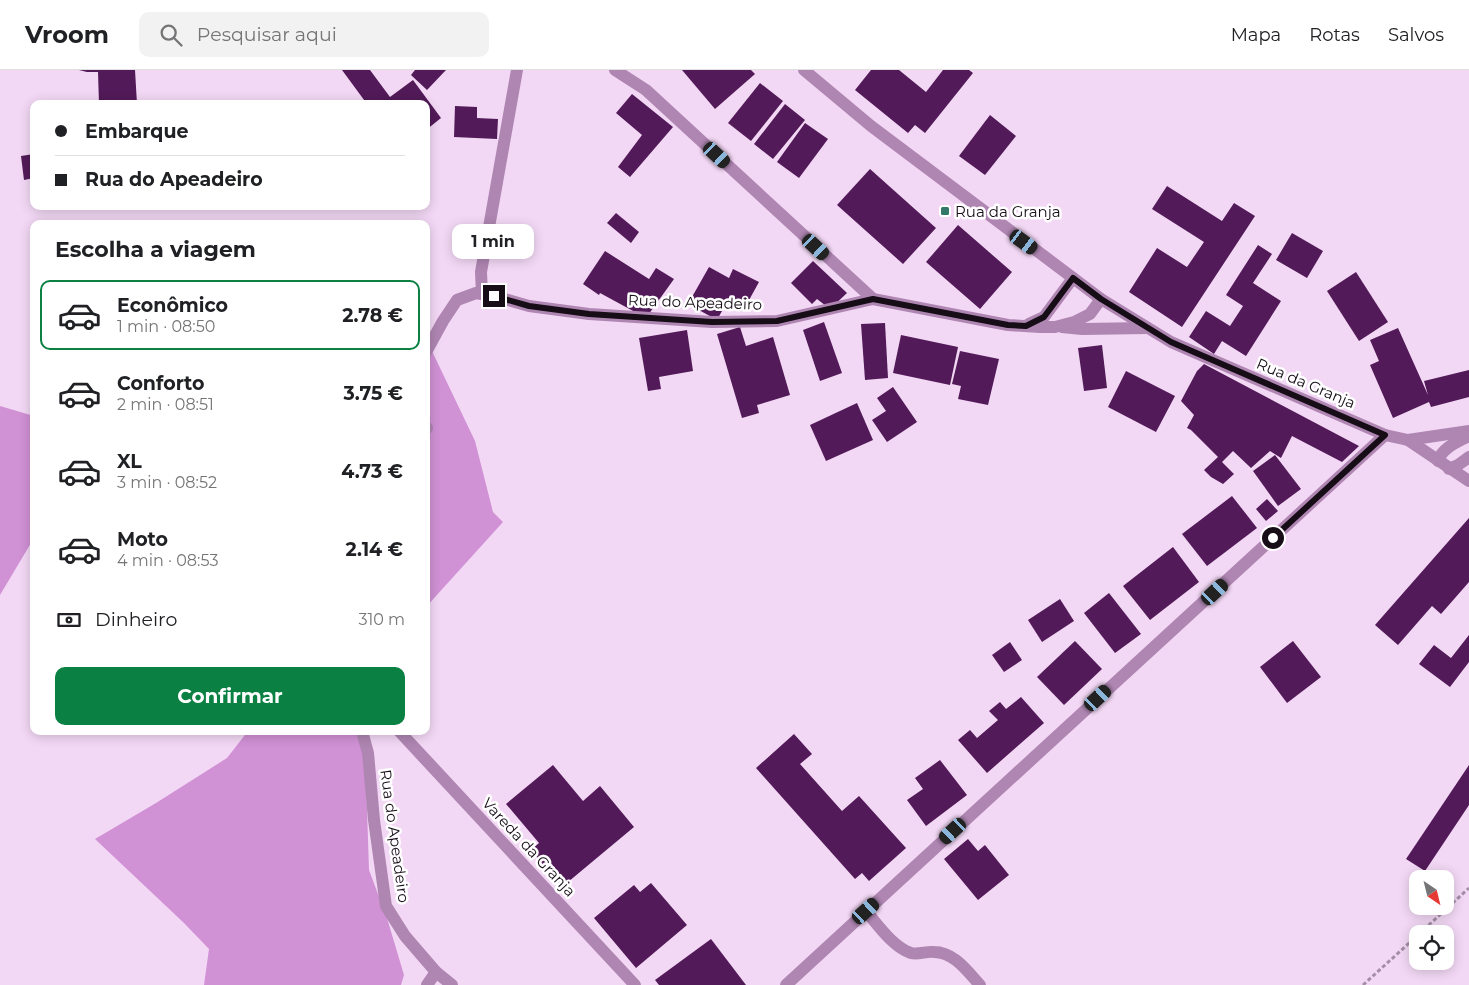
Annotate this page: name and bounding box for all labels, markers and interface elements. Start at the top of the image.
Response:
search box [139,12,489,57]
text: Vroom [25,20,109,49]
icon: search [157,21,185,49]
text: Pesquisar aqui [197,23,337,46]
text: Mapa [1231,24,1281,46]
text: Rotas [1309,24,1360,46]
text: Salvos [1388,24,1444,46]
text: Embarque [85,120,189,143]
car [700,139,733,171]
text: Rua do Apeadeiro [85,168,263,191]
place label: Rua da Granja [955,202,1061,221]
marker: Rua da Granja [939,205,951,217]
callout: 1 min [453,224,535,258]
car [1007,227,1040,257]
car [799,231,832,263]
text: 1 min [471,232,515,251]
text: Escolha a viagem [55,236,256,263]
route end [483,285,505,307]
street label: Rua do Apeadeiro [628,290,762,314]
icon: car [57,293,102,338]
text: Econômico [117,294,228,317]
text: 2.78 € [342,304,403,327]
text: 1 min · 08:50 [117,317,215,336]
street label: Rua da Granja [1254,354,1358,412]
icon: car [57,371,102,416]
text: Conforto [117,372,205,395]
text: 3.75 € [344,382,403,405]
text: 2 min · 08:51 [117,395,214,414]
icon: car [57,449,102,494]
text: XL [117,450,142,473]
text: 4.73 € [341,460,403,483]
text: 3 min · 08:52 [117,473,217,492]
icon: car [57,527,102,572]
route start [1262,527,1284,549]
text: Moto [117,528,168,551]
text: 2.14 € [346,538,403,561]
text: 4 min · 08:53 [117,551,218,570]
car [1198,576,1231,608]
icon: cash [55,606,83,634]
text: Dinheiro [95,608,177,631]
text: 310 m [358,610,405,629]
button: Confirmar [55,667,405,725]
car [1081,682,1114,714]
street label: Rua do Apeadeiro [376,768,414,904]
street label: Vareda da Granja [478,794,580,900]
car [936,815,969,847]
north arrow [1409,870,1454,915]
map controls [1409,870,1454,970]
car [849,895,882,927]
button: locate [1409,925,1454,970]

